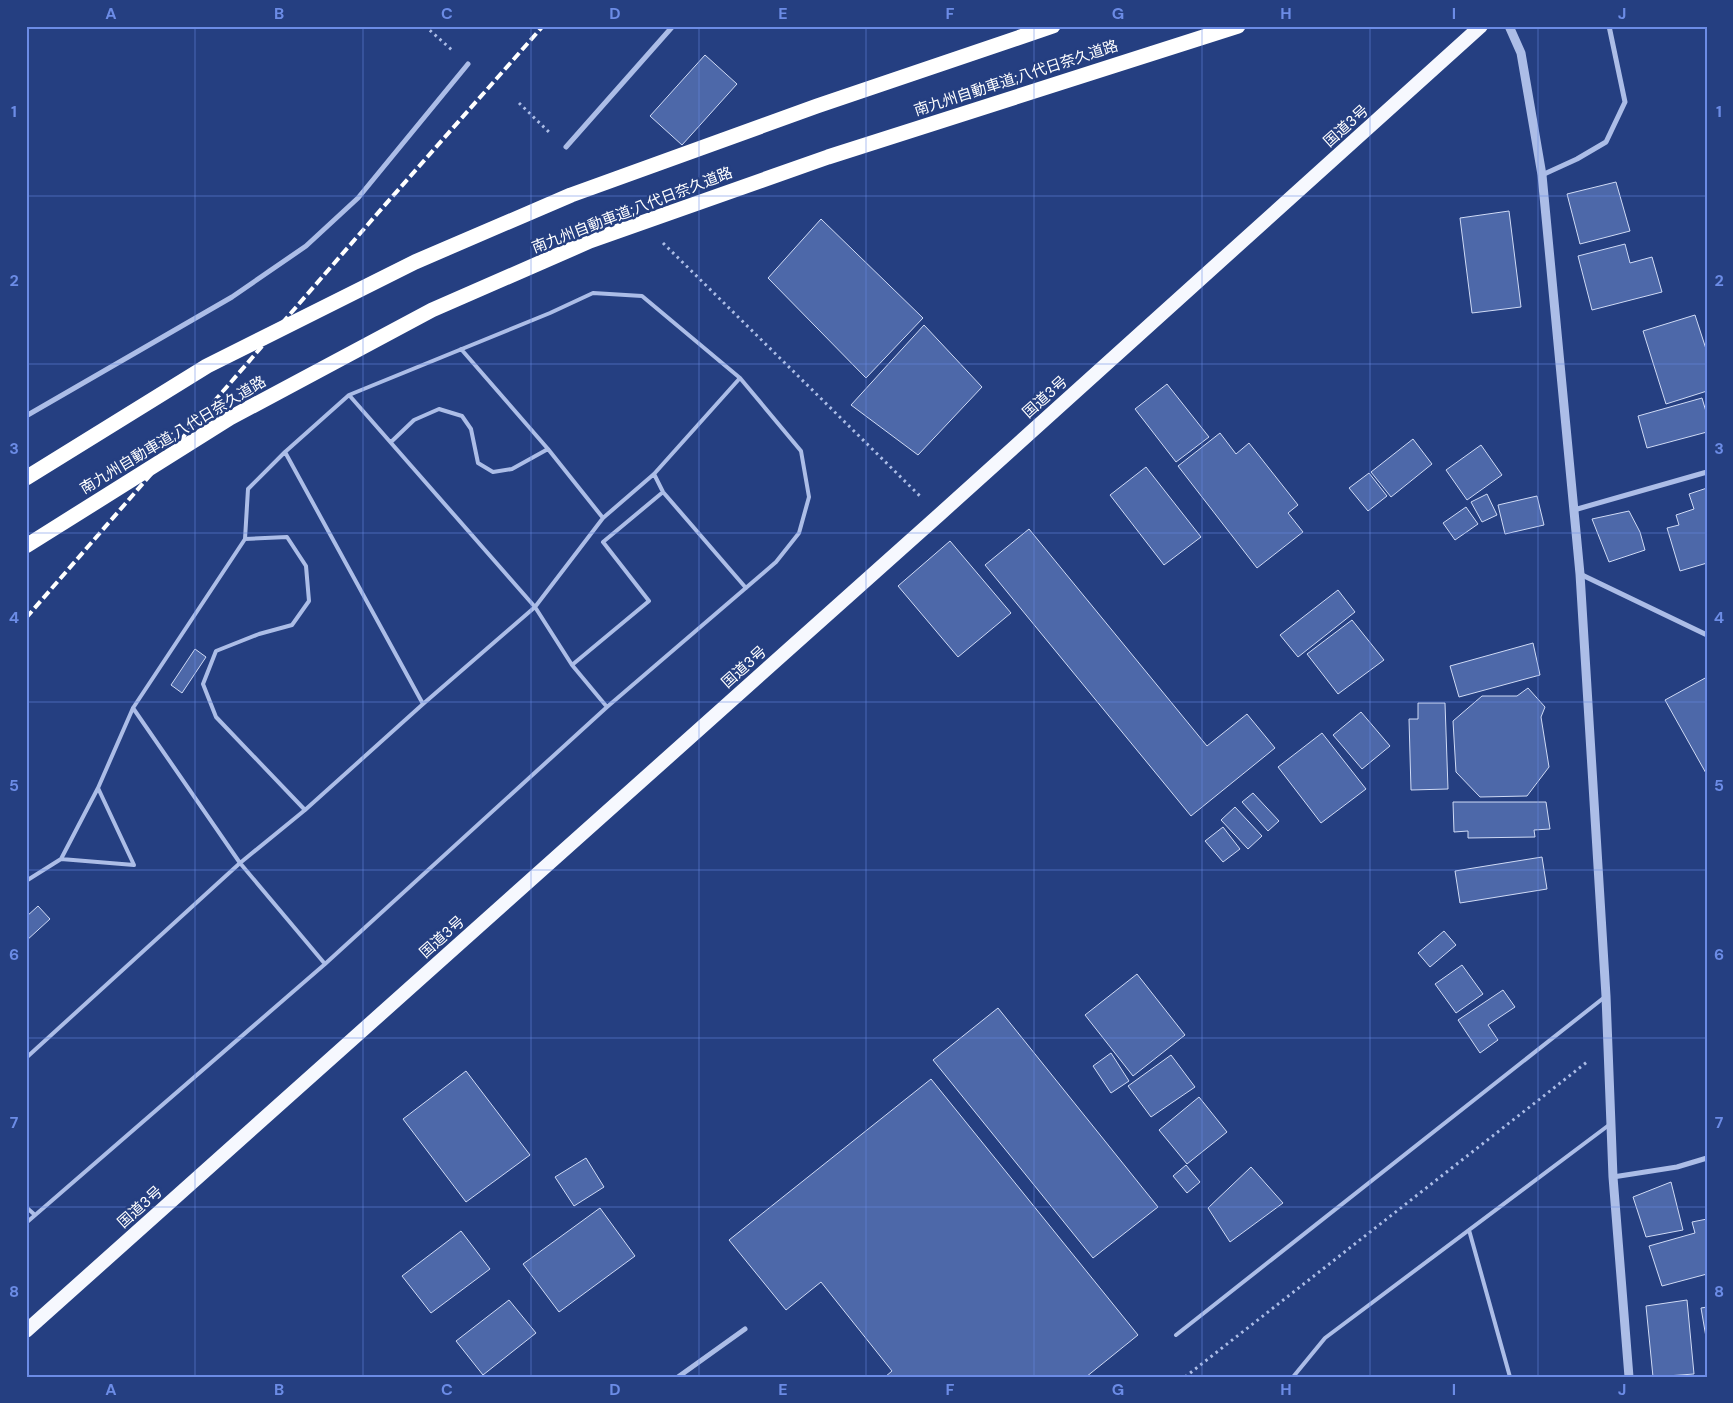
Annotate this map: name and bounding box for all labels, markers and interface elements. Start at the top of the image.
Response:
text: A [105,3,117,24]
text: B [274,3,284,24]
text: C [441,3,453,24]
text: D [609,3,621,24]
text: E [778,3,788,24]
text: F [946,3,955,24]
text: G [1112,3,1124,24]
text: H [1280,3,1292,24]
text: I [1452,3,1456,24]
text: J [1618,3,1626,24]
street label: 南九州自動車道;八代日奈久道路 [911,36,1121,120]
text: 1 [11,101,17,122]
street label: 国道3号 [1319,101,1373,151]
text: 1 [1716,101,1722,122]
street label: 南九州自動車道;八代日奈久道路 [529,162,735,258]
text: 2 [9,270,19,291]
text: 2 [1714,270,1724,291]
street label: 南九州自動車道;八代日奈久道路 [76,371,270,499]
street label: 国道3号 [1018,372,1072,422]
text: 3 [9,438,19,459]
text: 3 [1714,438,1724,459]
text: 4 [9,607,19,628]
text: 4 [1714,607,1724,628]
street label: 国道3号 [717,642,771,692]
text: 5 [9,775,19,796]
text: 5 [1714,775,1724,796]
street label: 国道3号 [415,912,469,962]
text: 6 [9,944,19,965]
text: 6 [1714,944,1724,965]
text: 7 [10,1112,19,1133]
text: 7 [1715,1112,1724,1133]
street label: 国道3号 [113,1182,167,1232]
text: 8 [9,1281,19,1302]
text: 8 [1714,1281,1724,1302]
text: A [105,1379,117,1400]
text: B [274,1379,284,1400]
text: C [441,1379,453,1400]
text: D [609,1379,621,1400]
text: E [778,1379,788,1400]
text: F [946,1379,955,1400]
text: G [1112,1379,1124,1400]
text: H [1280,1379,1292,1400]
text: I [1452,1379,1456,1400]
text: J [1618,1379,1626,1400]

